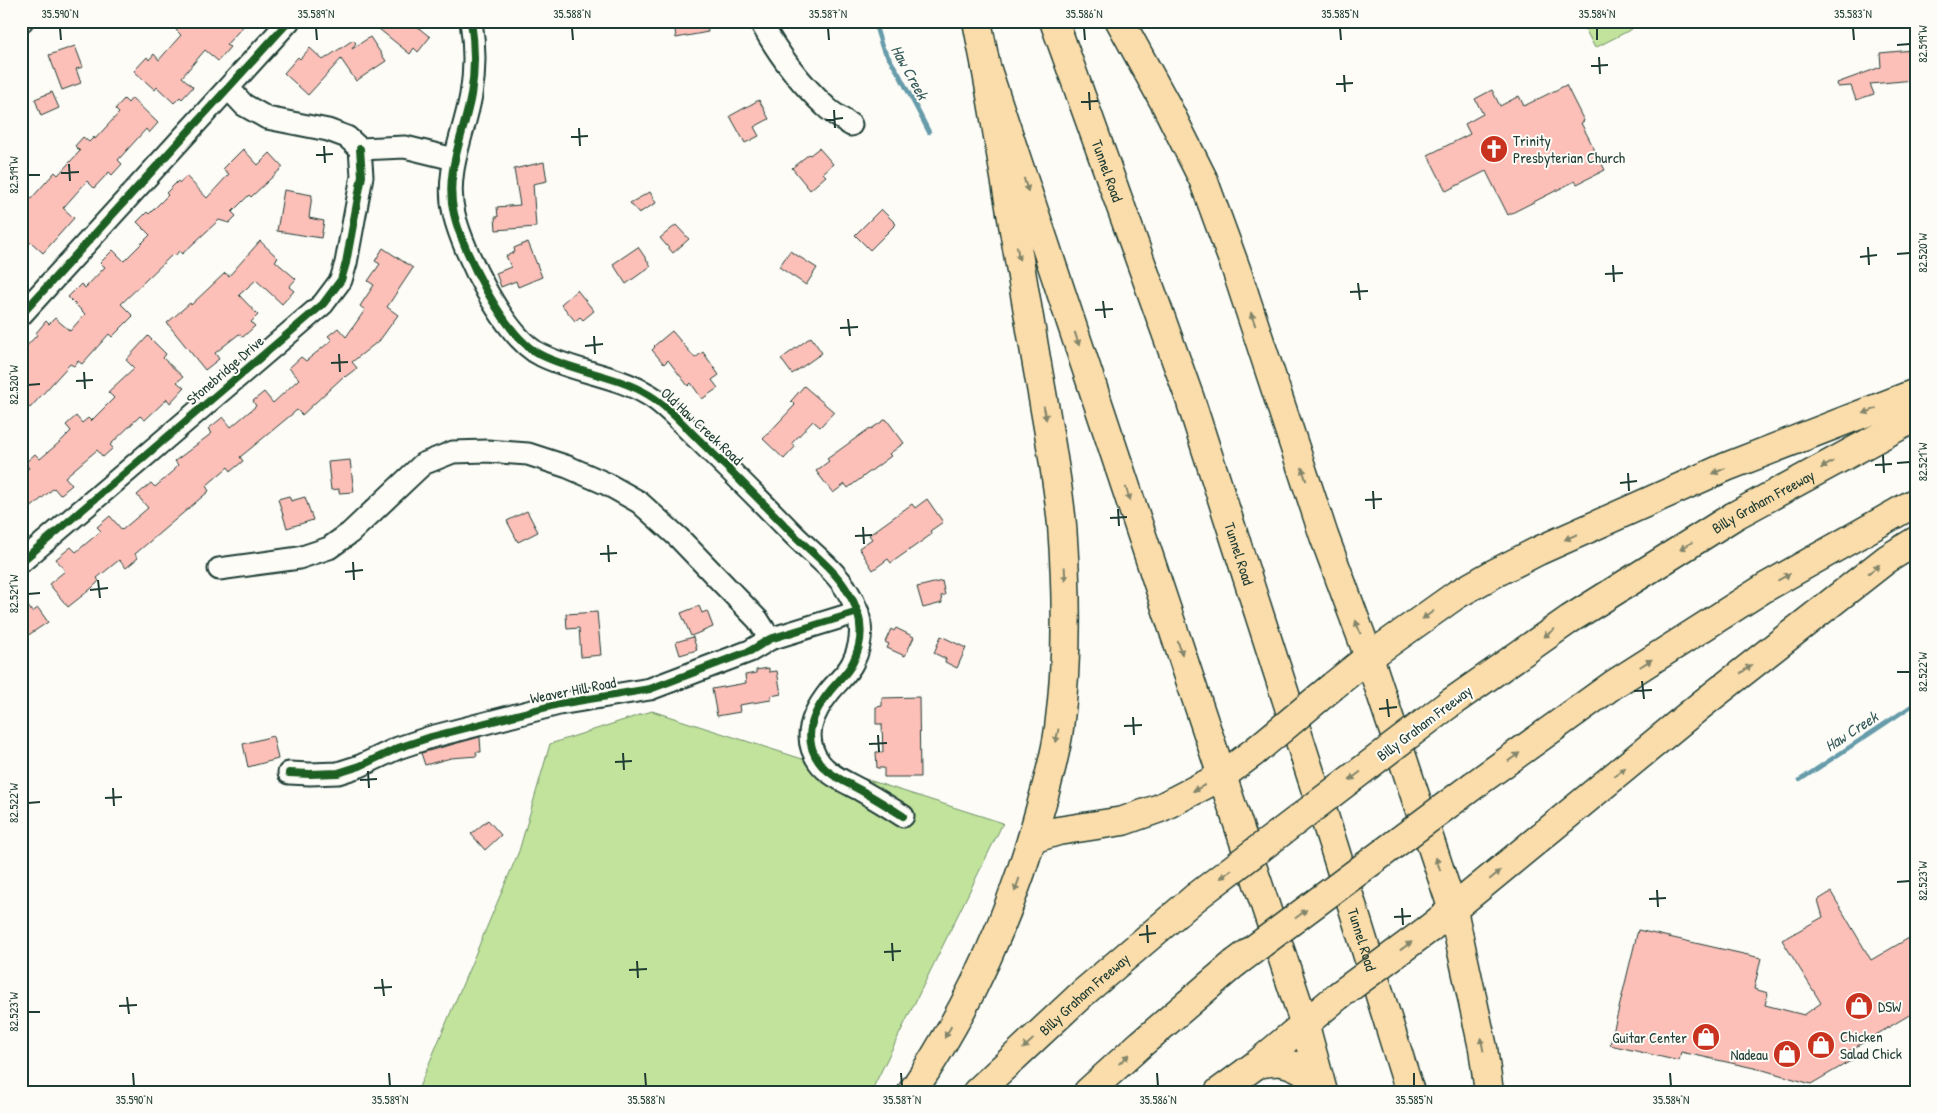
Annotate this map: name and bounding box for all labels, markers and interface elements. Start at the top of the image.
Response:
text: 35.590°N [41,5,79,22]
text: 35.589°N [298,5,334,22]
text: 35.588°N [553,5,591,22]
text: 35.587°N [809,5,847,22]
text: 35.586°N [1065,5,1103,22]
text: 35.585°N [1321,5,1359,22]
text: 35.584°N [1579,5,1615,22]
text: 35.583°N [1834,5,1872,22]
text: 82.519°W [1914,25,1931,63]
water label: Haw Creek [886,41,935,104]
place label: Trinity Presbyterian Church [1513,130,1625,168]
church icon: Trinity Presbyterian Church [1479,134,1509,164]
street label: Tunnel Road [1087,137,1129,205]
text: 82.519°W [5,156,22,194]
one-way arrow [1023,178,1030,193]
text: 82.520°W [1914,233,1931,273]
one-way arrow [1014,245,1022,261]
one-way arrow [1249,312,1257,327]
street label: Stonebridge Drive [182,330,268,410]
one-way arrow [1074,332,1081,347]
text: 82.520°W [5,365,22,405]
street label: Old Haw Creek Road [656,382,748,470]
one-way arrow [1041,405,1049,421]
one-way arrow [1862,407,1877,415]
text: 82.521°W [1914,442,1931,481]
one-way arrow [1819,461,1834,469]
street label: Billy Graham Freeway [1707,464,1818,538]
one-way arrow [1300,466,1307,481]
one-way arrow [1712,467,1726,475]
one-way arrow [1125,486,1133,501]
street label: Tunnel Road [1220,520,1260,588]
one-way arrow [1564,533,1578,541]
one-way arrow [1679,541,1693,551]
one-way arrow [1867,563,1880,574]
one-way arrow [1061,566,1069,582]
one-way arrow [1777,572,1791,581]
text: 82.521°W [5,574,22,613]
one-way arrow [1422,609,1435,619]
one-way arrow [1354,619,1362,634]
one-way arrow [1542,628,1556,638]
one-way arrow [1177,640,1184,655]
text: 82.522°W [1914,651,1931,692]
one-way arrow [1640,658,1653,668]
one-way arrow [1740,664,1753,675]
street label: Weaver Hill Road [528,671,618,709]
street label: Billy Graham Freeway [1372,680,1476,766]
water label: Haw Creek [1820,705,1883,756]
one-way arrow [1053,729,1061,745]
one-way arrow [1507,752,1521,762]
one-way arrow [1614,766,1627,777]
one-way arrow [1349,770,1362,781]
text: 82.522°W [5,782,22,823]
one-way arrow [1192,784,1206,792]
one-way arrow [1433,856,1441,871]
text: 82.523°W [1914,861,1931,901]
one-way arrow [1220,869,1233,880]
one-way arrow [1488,870,1501,881]
one-way arrow [1013,878,1020,893]
street label: Tunnel Road [1343,905,1382,973]
one-way arrow [1294,909,1308,919]
one-way arrow [1399,942,1412,952]
street label: Billy Graham Freeway [1034,948,1133,1040]
shop icon: DSW [1844,991,1874,1021]
text: 82.523°W [5,992,22,1032]
place label: DSW [1878,996,1902,1017]
shop icon: Guitar Center [1691,1022,1721,1052]
one-way arrow [944,1026,953,1039]
place label: Chicken Salad Chick [1840,1026,1902,1064]
place label: Guitar Center [1612,1027,1687,1048]
shop icon: Chicken Salad Chick [1806,1030,1836,1060]
one-way arrow [1478,1036,1486,1051]
one-way arrow [1021,1039,1034,1050]
shop icon: Nadeau [1772,1039,1802,1069]
place label: Nadeau [1730,1044,1768,1065]
one-way arrow [1118,1053,1130,1065]
text: 35.590°N [115,1091,153,1108]
text: 35.589°N [372,1091,408,1108]
text: 35.588°N [627,1091,665,1108]
text: 35.587°N [883,1091,921,1108]
text: 35.586°N [1139,1091,1177,1108]
text: 35.585°N [1395,1091,1433,1108]
text: 35.584°N [1653,1091,1689,1108]

